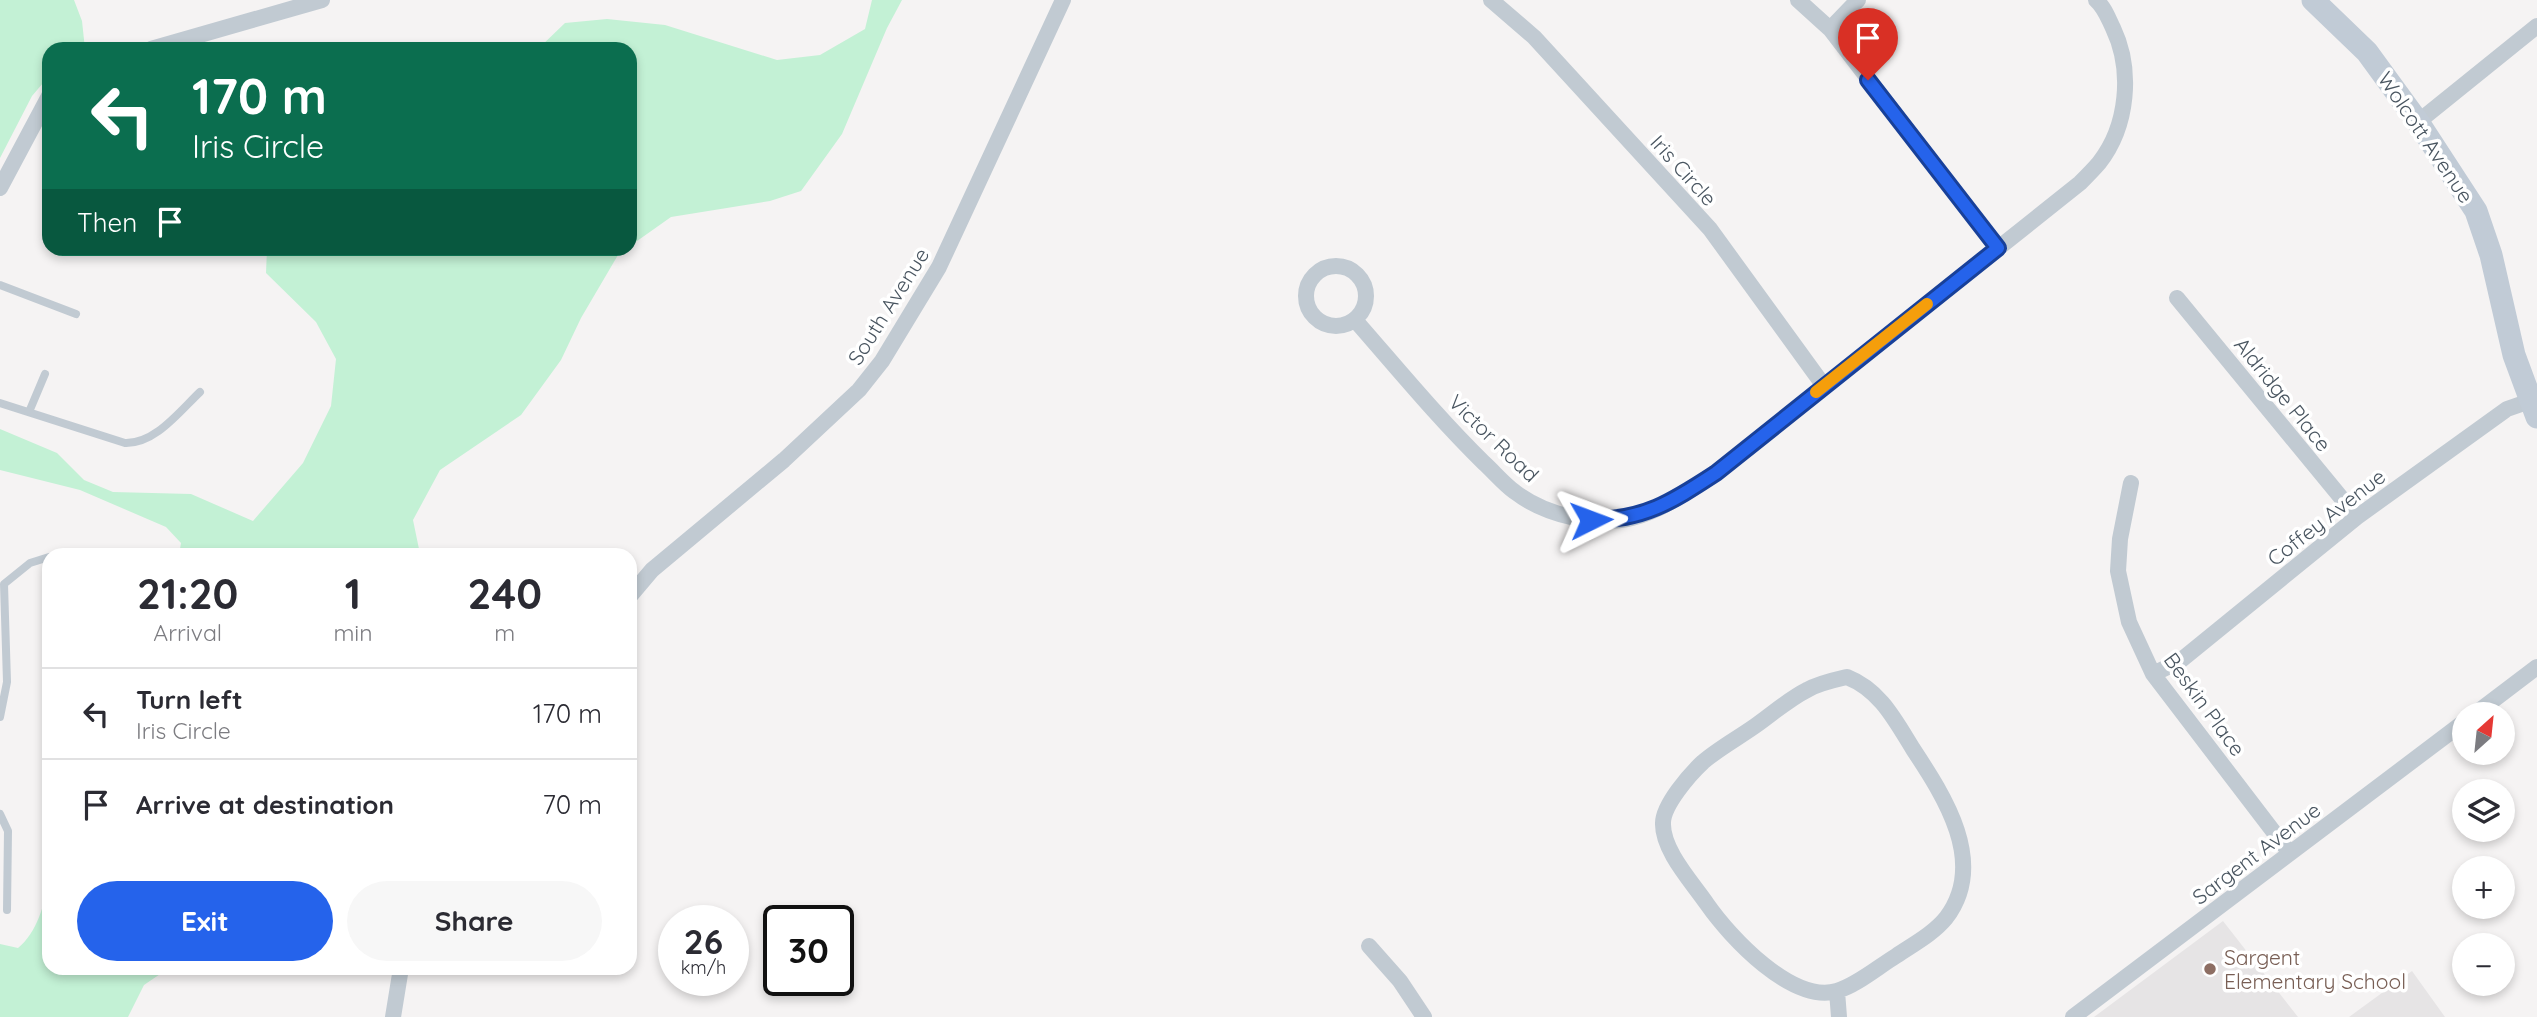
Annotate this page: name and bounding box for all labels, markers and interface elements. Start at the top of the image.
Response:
pin [1838,8,1898,80]
icon: arrive [1849,19,1887,57]
text: 170 m [192,65,327,126]
street label: Wolcott Avenue [2373,66,2479,208]
icon: left [77,70,168,161]
text: Iris Circle [192,126,324,166]
street label: Iris Circle [1645,129,1723,211]
icon: arrive [151,203,189,241]
text: Then [77,206,137,239]
street label: South Avenue [842,243,934,369]
street label: Aldridge Place [2229,332,2337,456]
street label: Victor Road [1444,389,1544,487]
street label: Coffey Avenue [2262,463,2390,571]
position arrow [1554,483,1628,557]
text: 21:20 [137,567,238,620]
text: 1 [345,567,361,620]
text: 240 [468,567,542,620]
text: Arrival [153,618,222,647]
text: min [333,618,373,647]
text: m [494,618,515,647]
street label: Beskin Place [2159,647,2251,761]
text: Turn left [136,683,243,716]
icon: left [77,695,115,733]
text: 170 m [533,697,602,730]
north arrow [2452,702,2515,765]
map controls [2452,702,2515,996]
text: Iris Circle [136,716,231,745]
button: layers [2452,779,2515,842]
icon: arrive [77,786,115,824]
text: Arrive at destination [136,788,394,821]
text: 70 m [542,788,602,821]
street label: Sargent Avenue [2187,796,2325,910]
button: + [2452,856,2515,919]
button: Exit [77,881,333,961]
button: Share [347,881,602,961]
speed limit sign: 30 [763,905,854,996]
text: 26 [684,919,723,963]
button: − [2452,933,2515,996]
place label: Sargent Elementary School [2224,944,2406,994]
text: km/h [681,956,726,979]
marker: Sargent Elementary School [2202,961,2218,977]

